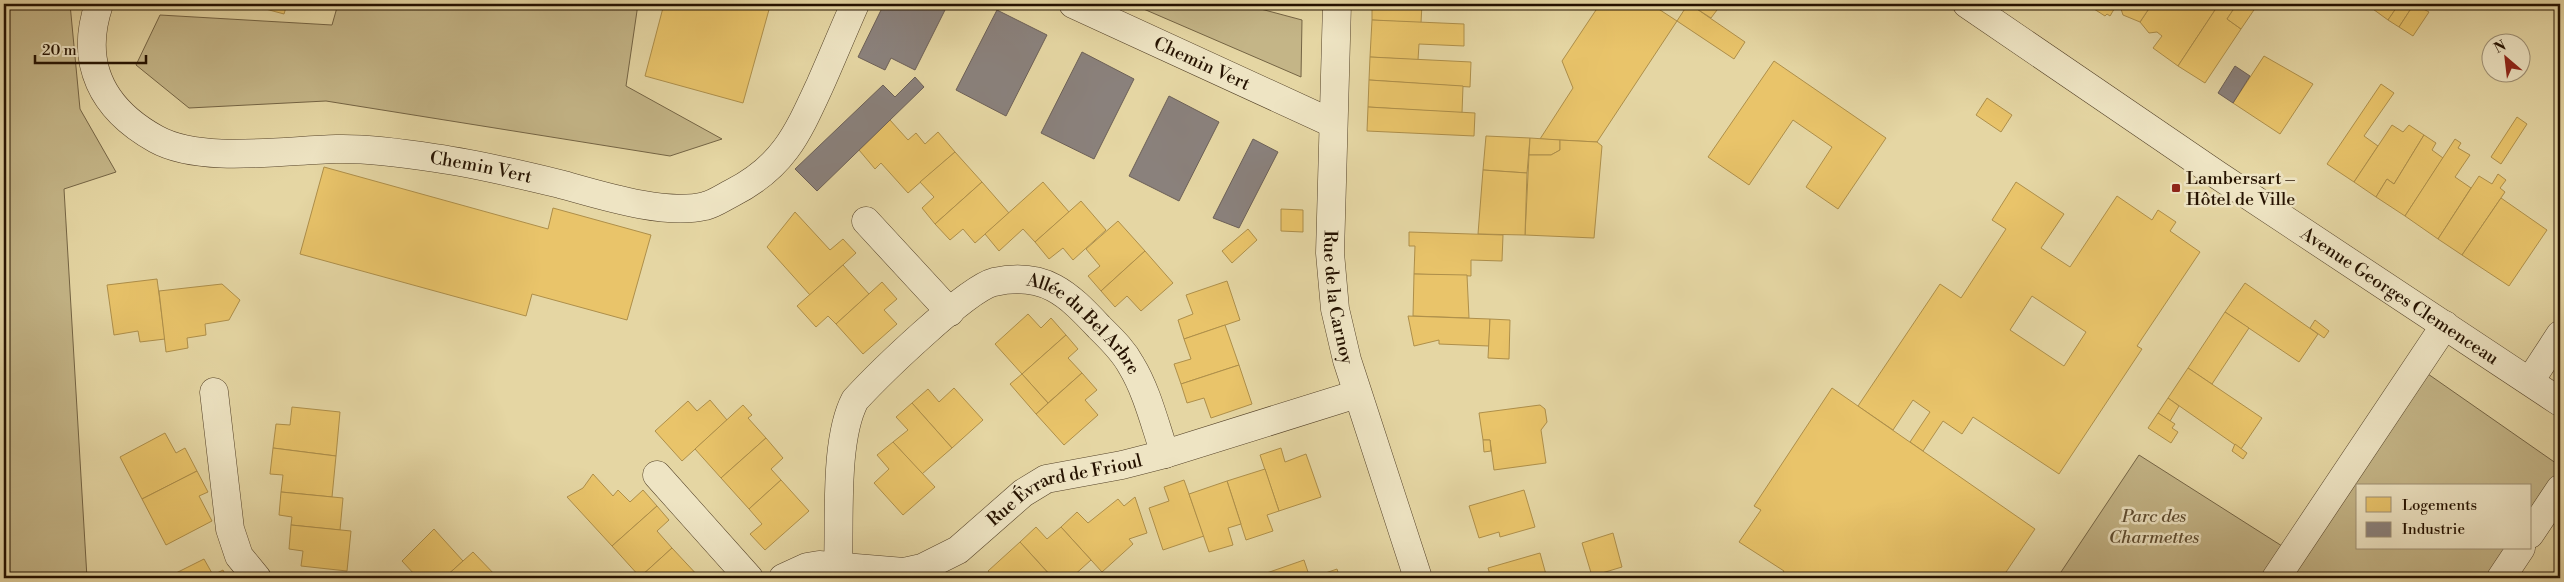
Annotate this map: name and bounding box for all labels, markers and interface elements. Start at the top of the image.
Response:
scale bar [35,32,146,64]
street label: Chemin Vert [1150,32,1254,96]
north arrow [2482,32,2532,82]
text: N [2491,37,2509,58]
text: 20 m [42,41,77,60]
street label: Chemin Vert [428,146,535,189]
place label: Lambersart – Hôtel de Ville [2186,167,2295,211]
marker: Lambersart – Hôtel de Ville [2170,182,2182,194]
street label: Avenue Georges Clemenceau [2295,222,2504,371]
street label: Rue de la Carnoy [1318,230,1359,367]
street label: Allée du Bel Arbre [1024,268,1145,379]
street label: Rue Évrard de Frioul [982,449,1145,531]
legend [2356,484,2532,550]
text: Logements [2402,496,2477,515]
park label: Parc des Charmettes [2109,505,2199,549]
text: Industrie [2402,520,2465,539]

